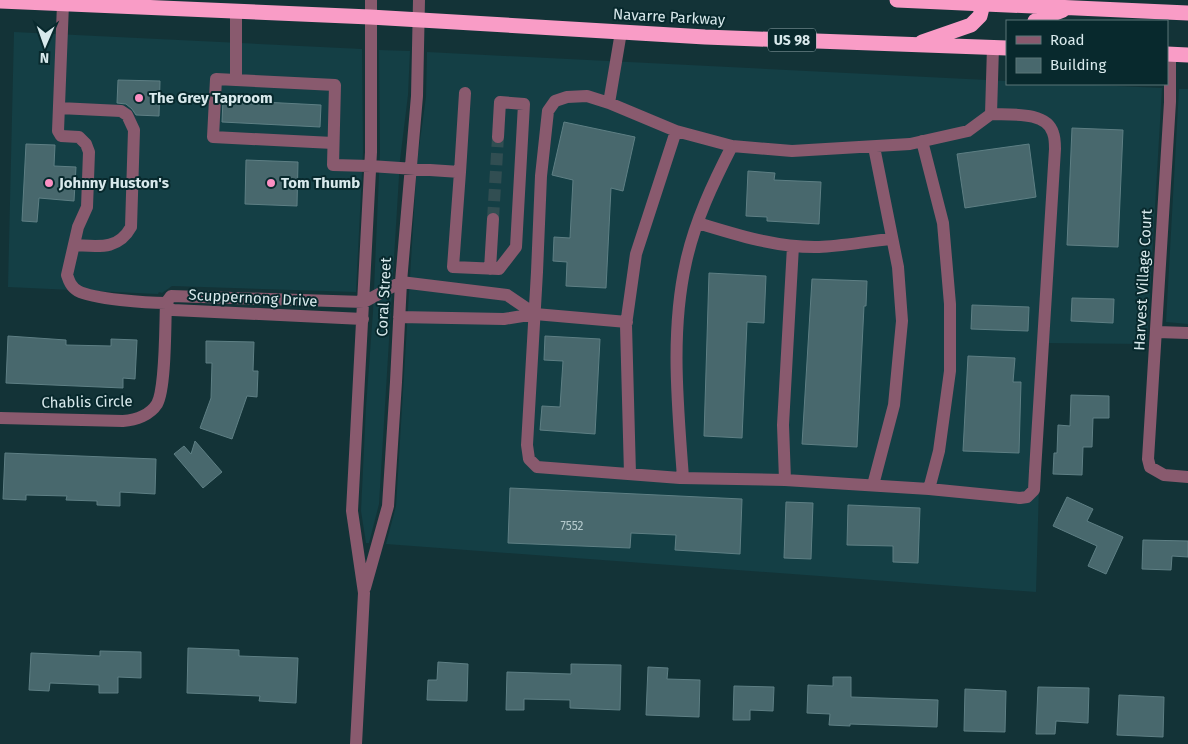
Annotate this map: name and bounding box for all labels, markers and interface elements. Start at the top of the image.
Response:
street label: Navarre Parkway [613,5,726,29]
north arrow [20,20,70,70]
legend [1006,20,1168,85]
road number: US 98 [768,28,816,52]
text: Road [1050,31,1085,49]
text: N [40,49,50,66]
text: Building [1050,56,1106,74]
place label: The Grey Taproom [149,89,273,107]
marker: The Grey Taproom [133,92,145,104]
place label: Johnny Huston's [58,174,169,192]
place label: Tom Thumb [281,174,360,192]
marker: Johnny Huston's [43,177,55,189]
marker: Tom Thumb [265,177,277,189]
street label: Harvest Village Court [1130,208,1156,351]
street label: Coral Street [373,256,395,337]
street label: Scuppernong Drive [188,286,318,310]
street label: Chablis Circle [41,392,133,412]
house number: 7552 [561,519,584,533]

